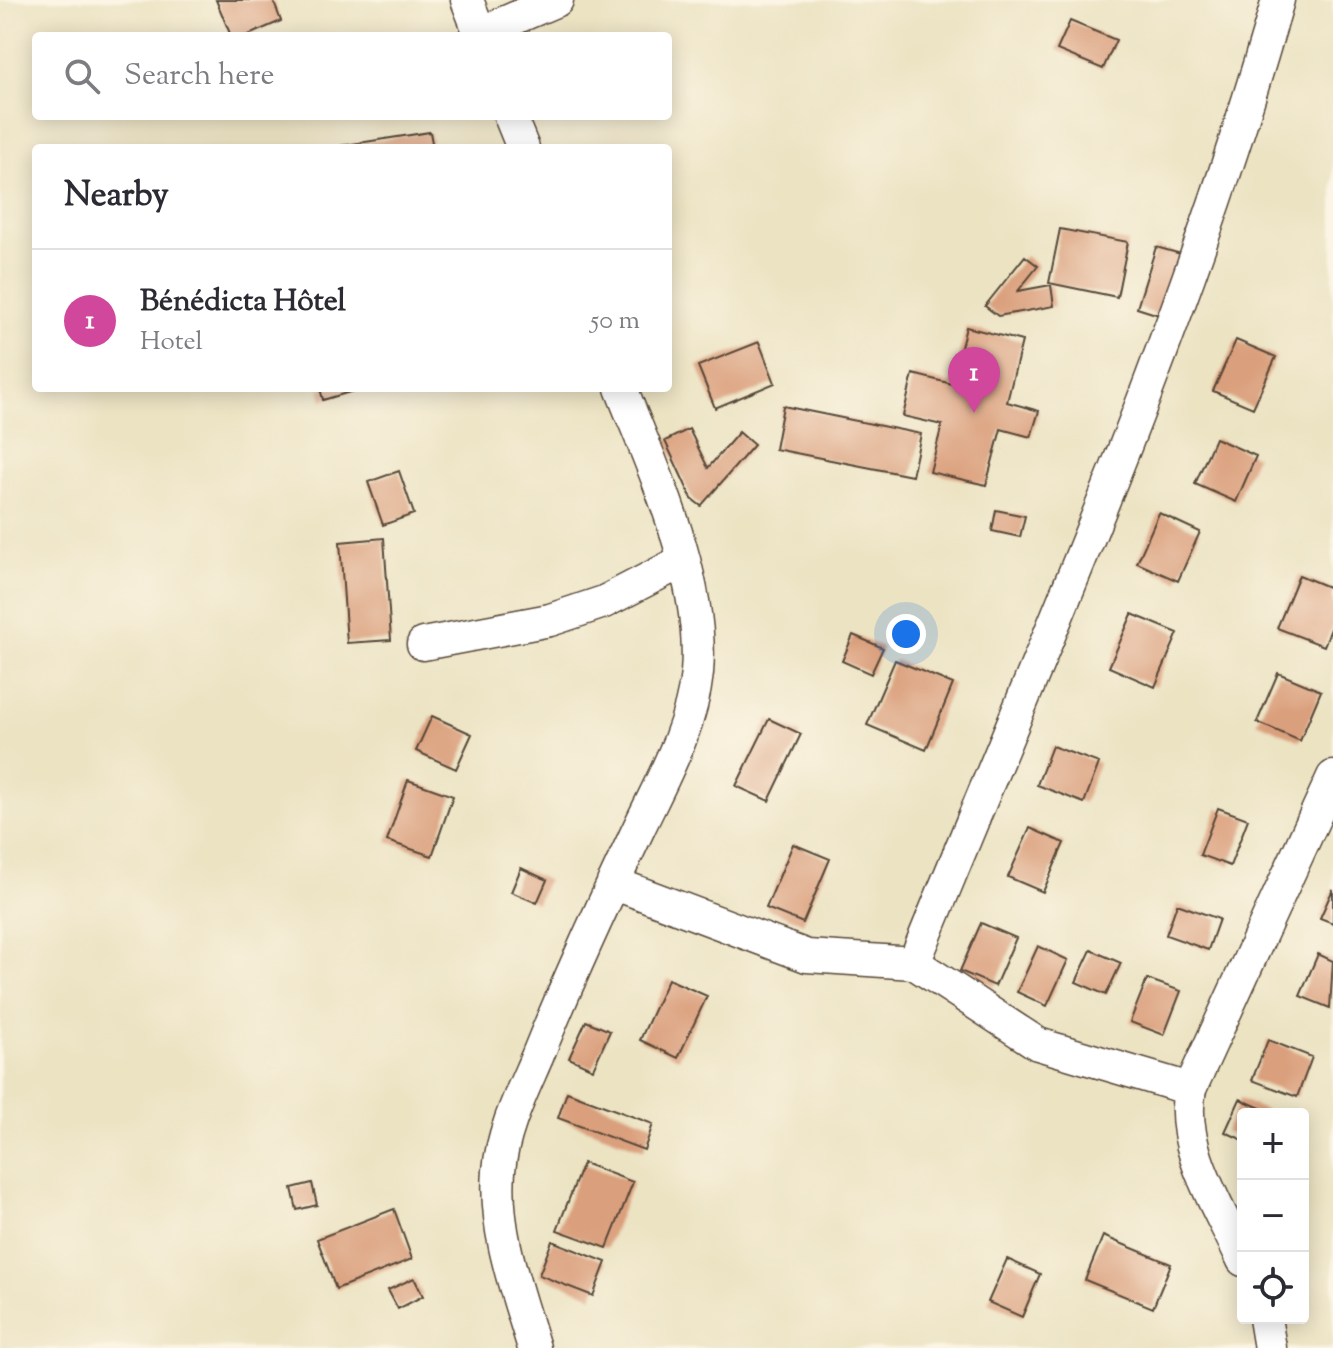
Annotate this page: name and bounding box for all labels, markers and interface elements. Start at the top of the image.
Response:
search box [32,32,672,120]
icon: search [60,54,104,98]
text: Search here [124,55,274,98]
text: Nearby [64,172,169,221]
text: Bénédicta Hôtel [140,281,346,324]
text: 1 [86,303,94,340]
text: 50 m [590,303,640,340]
text: Hotel [140,324,203,361]
pin: 1 [948,347,1000,413]
your location [886,614,926,654]
map controls [1237,1108,1309,1324]
button: + [1237,1108,1309,1180]
button: − [1237,1180,1309,1252]
button: locate [1237,1252,1309,1324]

